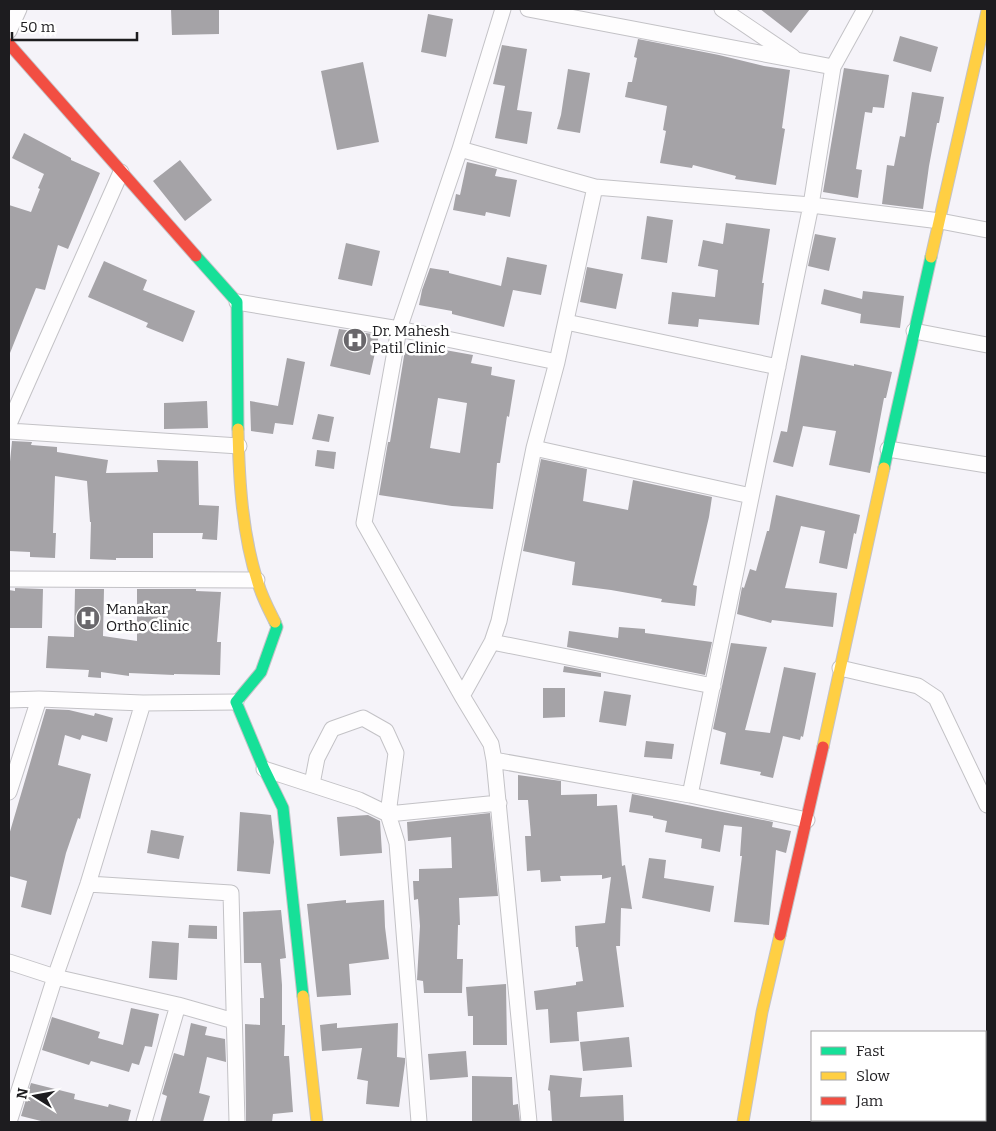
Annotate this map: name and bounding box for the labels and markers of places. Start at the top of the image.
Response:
place label: Dr. Mahesh Patil Clinic [372,322,450,357]
hospital icon: Dr. Mahesh Patil Clinic [342,327,368,353]
place label: Manakar Ortho Clinic [106,600,190,635]
hospital icon: Manakar Ortho Clinic [75,605,101,631]

